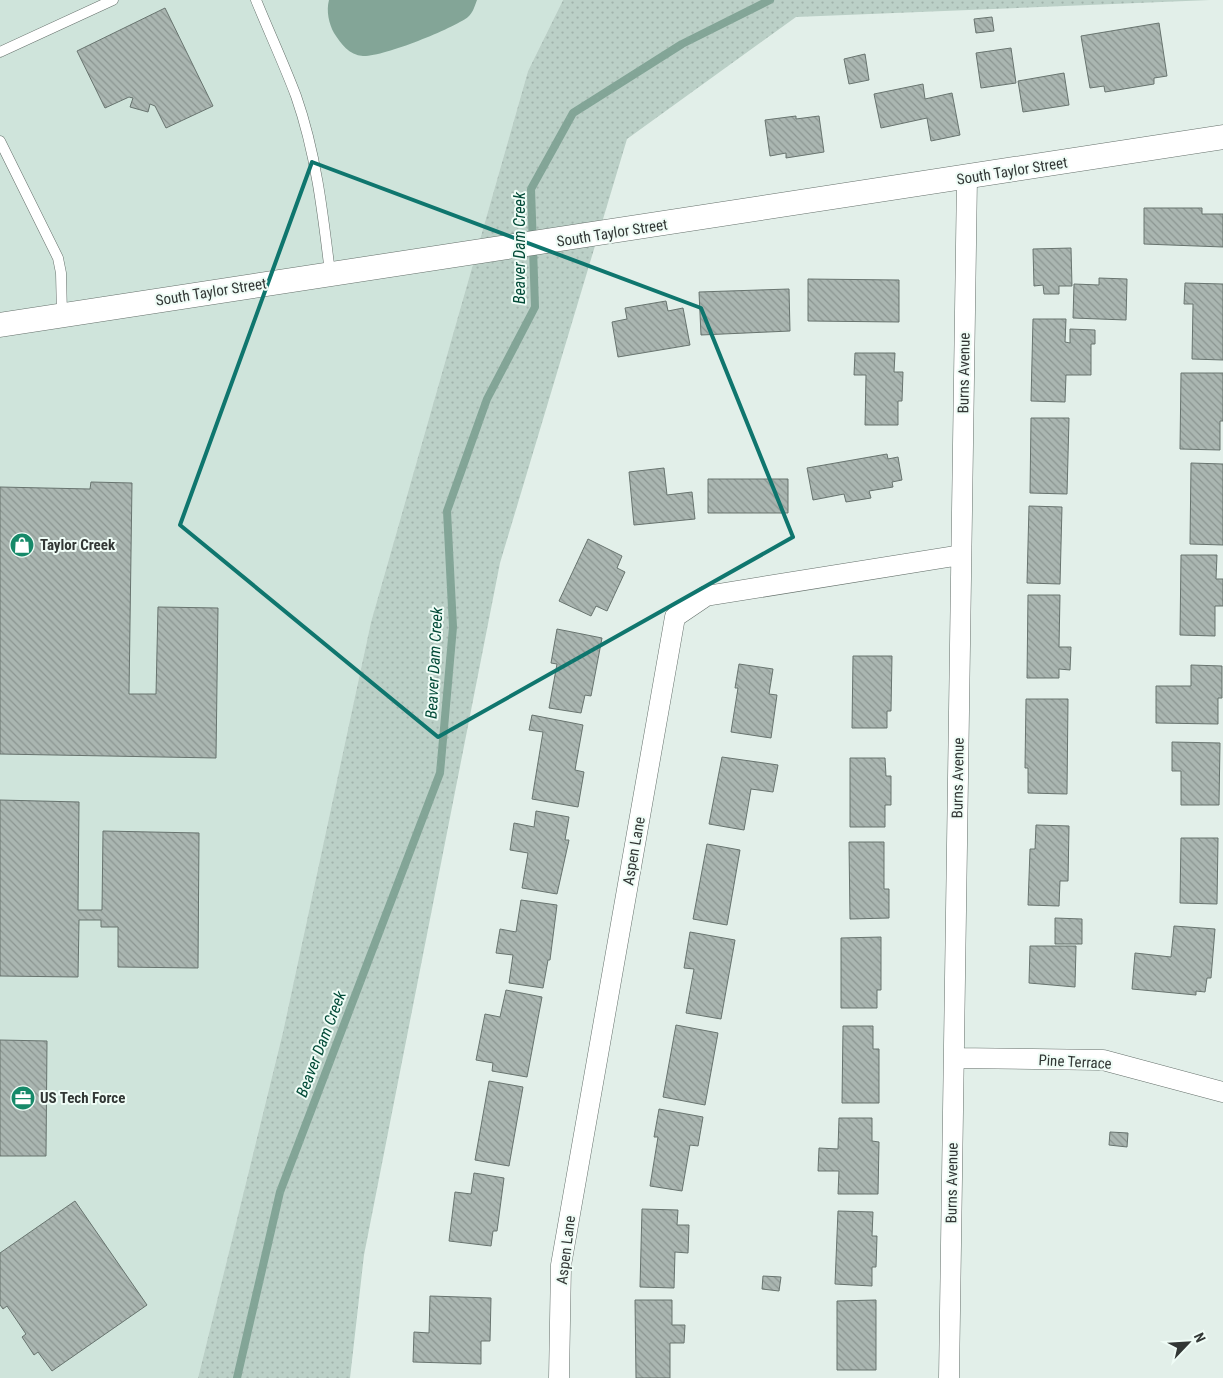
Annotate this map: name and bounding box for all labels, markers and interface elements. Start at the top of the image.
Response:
street label: South Taylor Street [955,153,1069,189]
water label: Beaver Dam Creek [510,191,529,304]
street label: South Taylor Street [555,215,669,251]
street label: South Taylor Street [154,274,268,310]
street label: Burns Avenue [954,332,974,414]
shop icon: Taylor Creek [9,532,35,558]
place label: Taylor Creek [40,536,116,554]
water label: Beaver Dam Creek [422,606,446,719]
street label: Burns Avenue [948,737,968,819]
street label: Aspen Lane [619,815,649,887]
water label: Beaver Dam Creek [292,987,350,1100]
street label: Pine Terrace [1038,1051,1112,1073]
office icon: US Tech Force [10,1085,36,1111]
place label: US Tech Force [40,1089,125,1107]
street label: Burns Avenue [942,1142,962,1224]
street label: Aspen Lane [553,1215,579,1285]
north arrow [1163,1318,1213,1368]
text: N [1191,1330,1209,1345]

